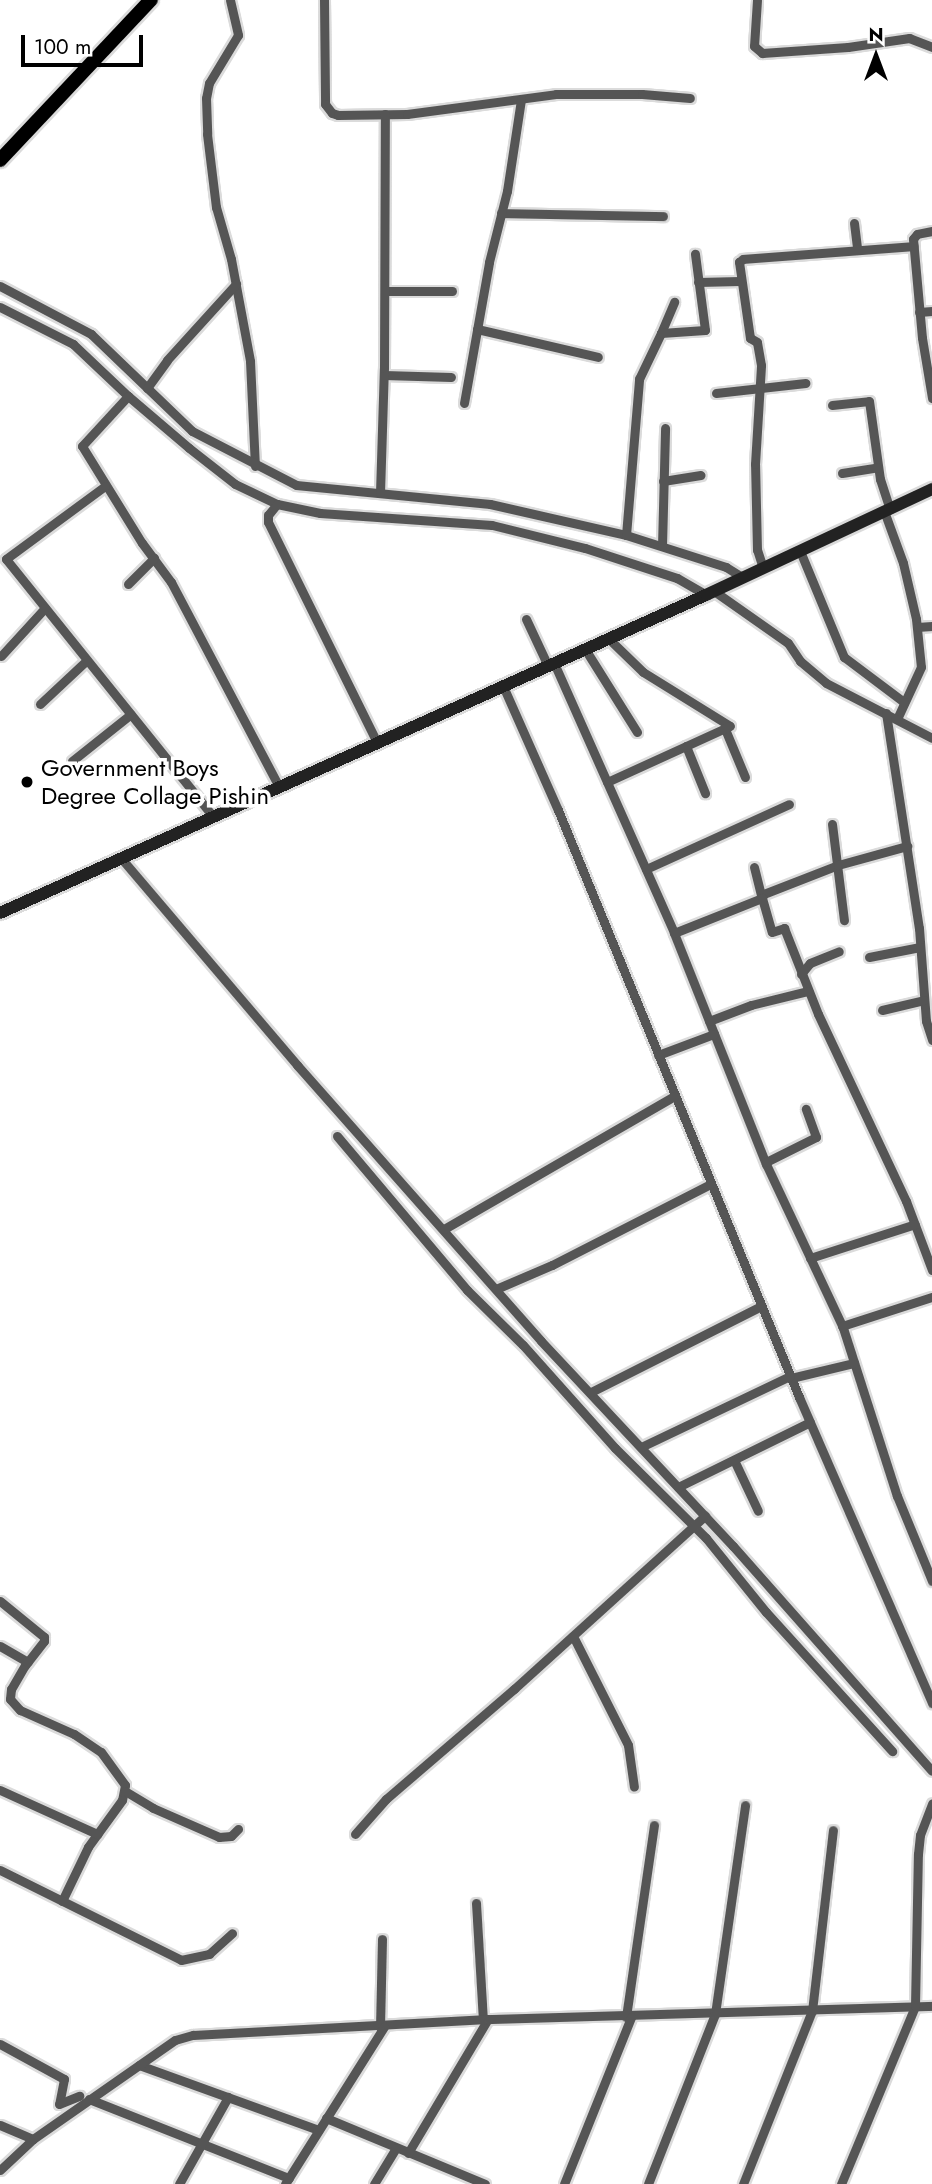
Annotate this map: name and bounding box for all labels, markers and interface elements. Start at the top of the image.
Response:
scale bar [24,21,147,65]
north arrow [841,21,911,91]
text: N [868,21,884,48]
text: 100 m [34,32,91,62]
place label: Government Boys Degree Collage Pishin [41,754,269,810]
marker: Government Boys Degree Collage Pishin [19,774,35,790]

